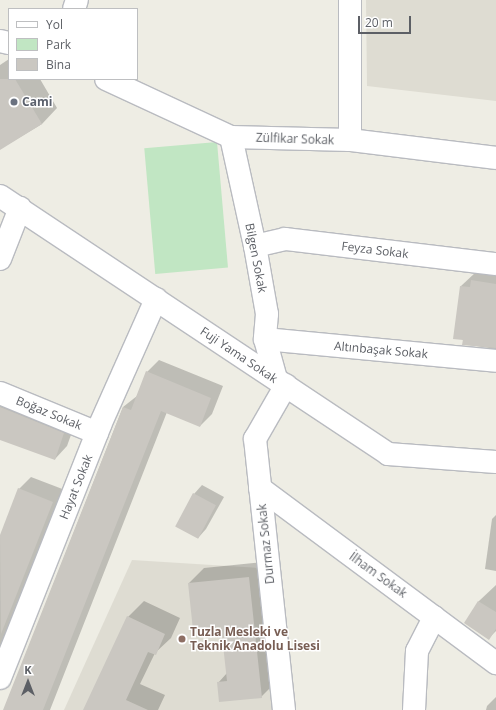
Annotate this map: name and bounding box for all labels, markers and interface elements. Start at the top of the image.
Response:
legend [8,8,138,80]
scale bar [360,8,413,34]
text: 20 m [365,14,393,31]
text: Yol [46,16,63,33]
text: Park [46,36,71,53]
text: Bina [46,56,71,73]
place label: Cami [22,95,52,109]
marker: Cami [9,97,19,107]
street label: Zülfikar Sokak [256,130,334,148]
street label: Bilgen Sokak [242,222,270,294]
street label: Feyza Sokak [341,239,409,261]
street label: Fuji Yama Sokak [198,324,280,386]
street label: Altınbaşak Sokak [333,339,429,361]
street label: Boğaz Sokak [14,393,84,433]
street label: Hayat Sokak [56,452,96,522]
street label: Durmaz Sokak [255,503,277,585]
street label: İlham Sokak [346,549,410,601]
place label: Tuzla Mesleki ve Teknik Anadolu Lisesi [190,625,320,653]
marker: Tuzla Mesleki ve Teknik Anadolu Lisesi [177,634,187,644]
north arrow [8,662,48,702]
text: K [24,662,32,677]

